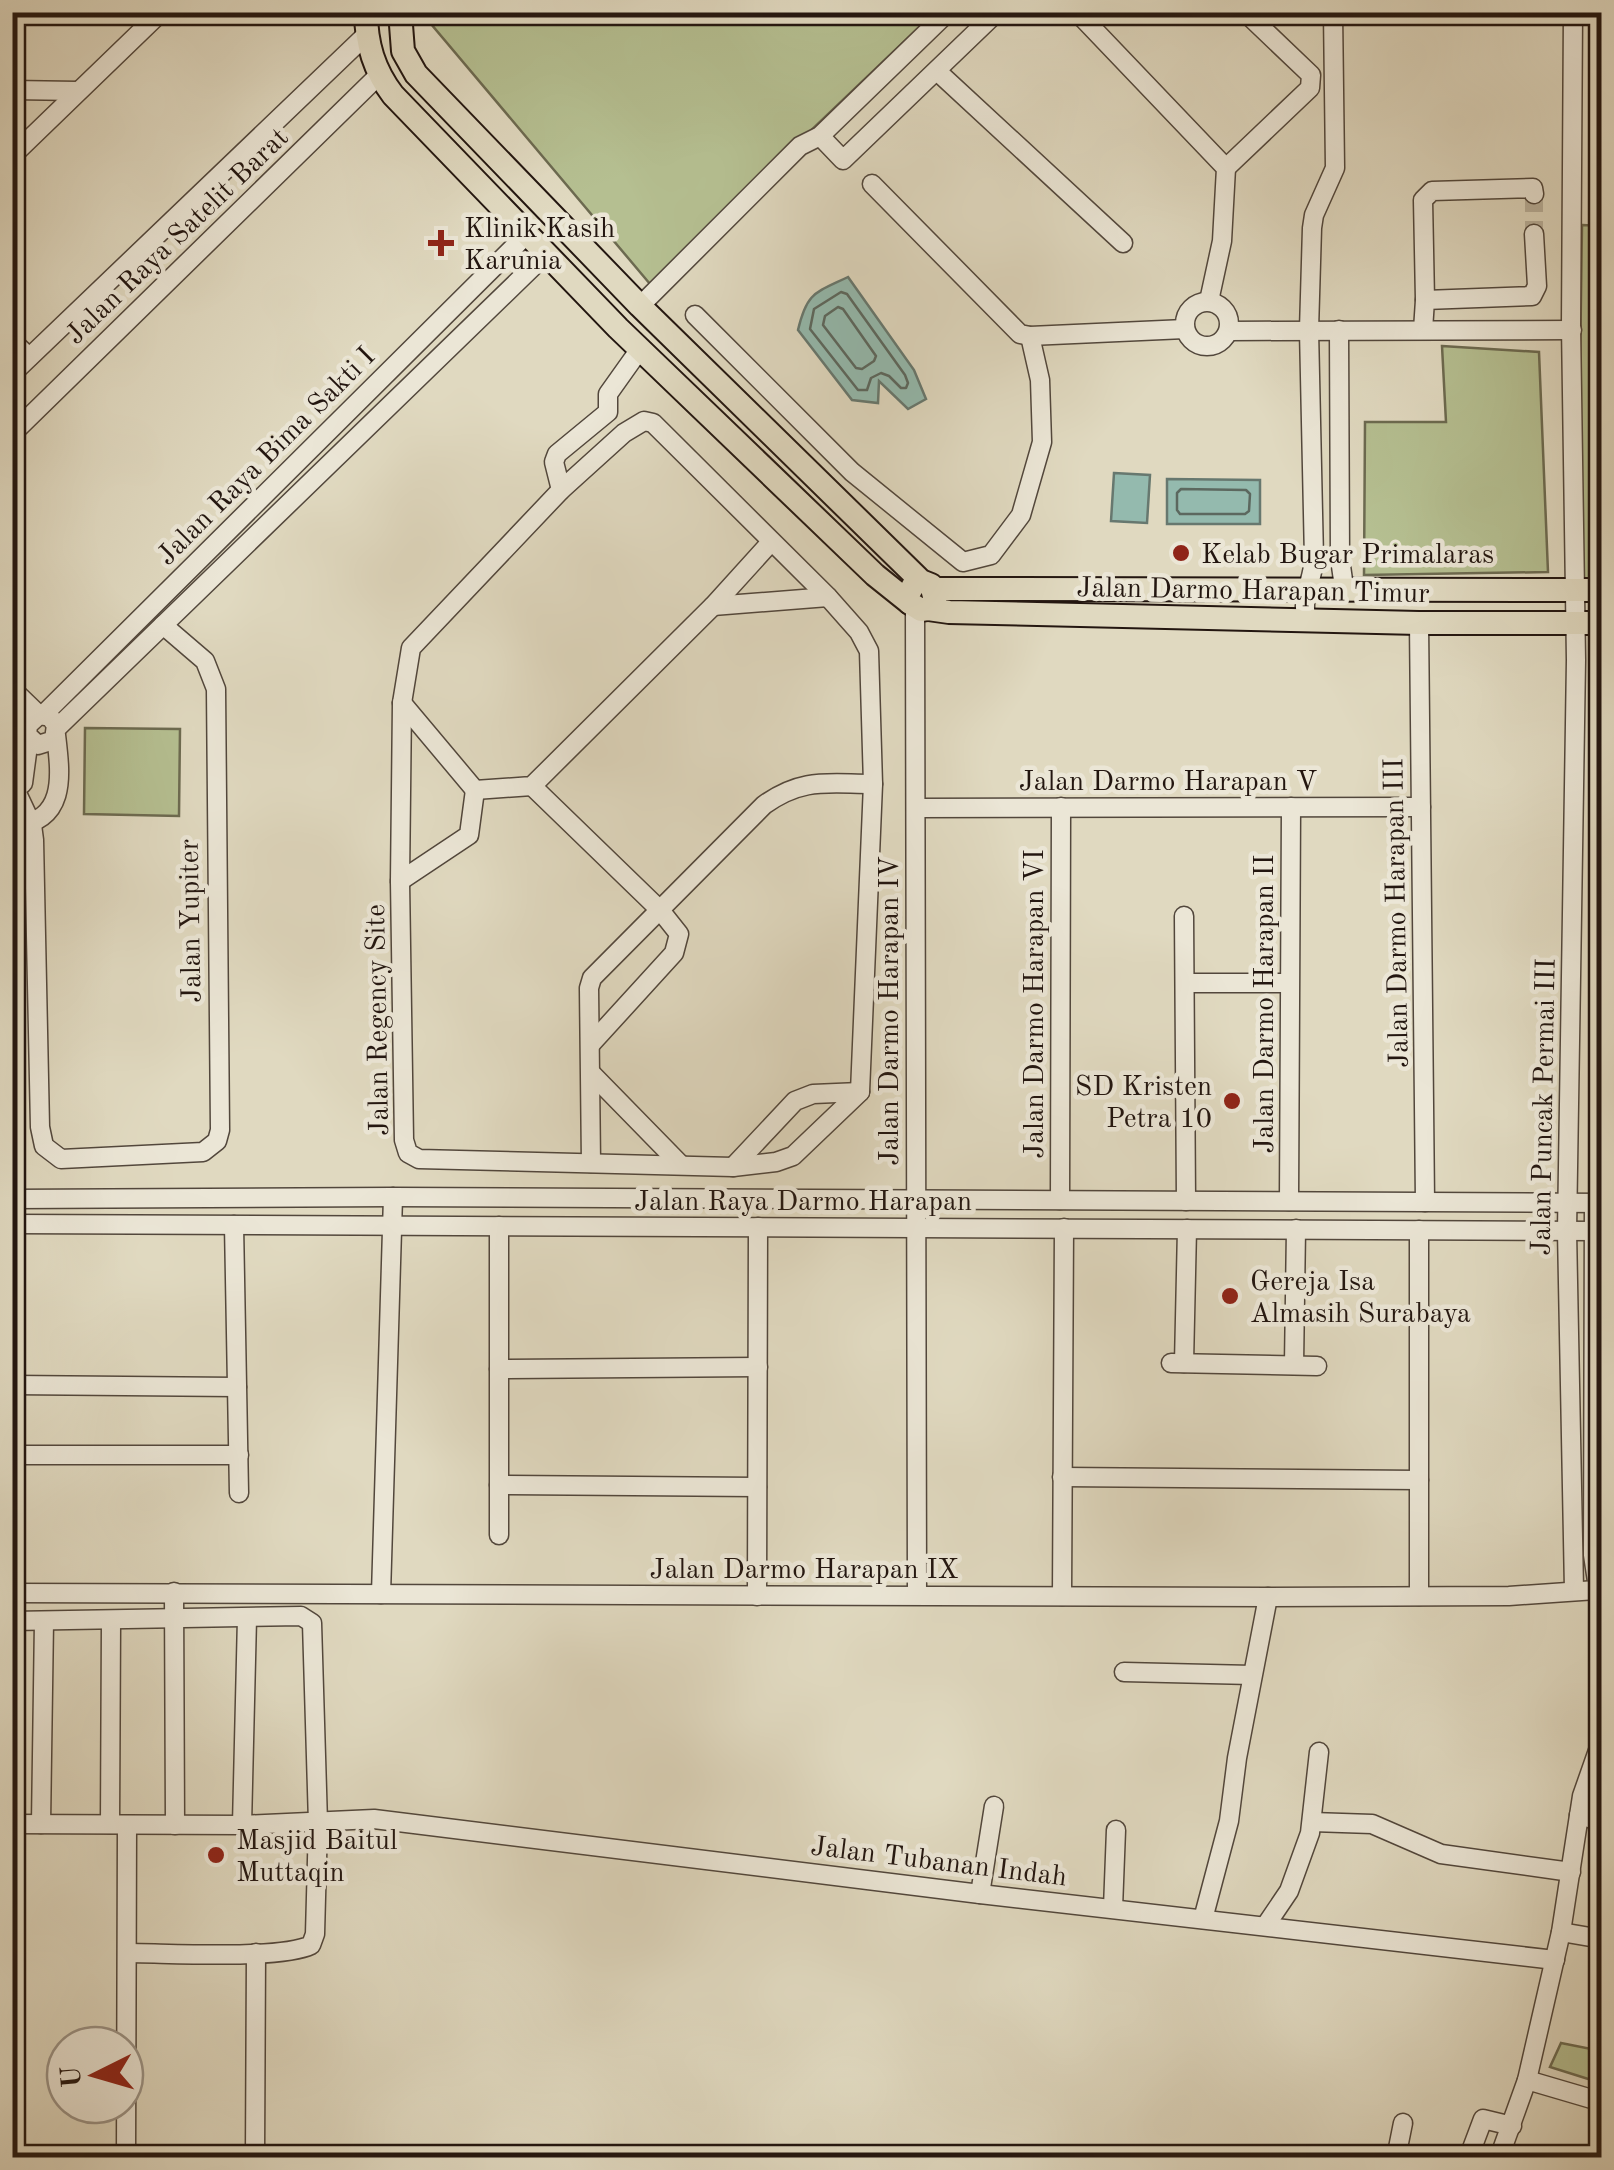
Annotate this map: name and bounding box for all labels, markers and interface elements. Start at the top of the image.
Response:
street label: Jalan Raya Satelit Barat [61,124,295,350]
place label: Klinik Kasih Karunia [464,216,615,276]
marker: Klinik Kasih Karunia [428,230,454,256]
street label: Jalan Raya Bima Sakti I [153,343,381,571]
marker: Kelab Bugar Primalaras [1170,542,1192,564]
place label: Kelab Bugar Primalaras [1201,542,1494,570]
street label: Jalan Darmo Harapan Timur [1076,575,1430,609]
street label: Jalan Darmo Harapan III [1381,758,1415,1068]
street label: Jalan Darmo Harapan V [1019,769,1317,797]
street label: Jalan Yupiter [177,839,207,1003]
street label: Jalan Darmo Harapan VI [1022,849,1050,1159]
street label: Jalan Darmo Harapan II [1252,855,1280,1154]
street label: Jalan Darmo Harapan IV [877,856,905,1166]
street label: Jalan Regency Site [363,904,395,1136]
street label: Jalan Puncak Permai III [1528,958,1562,1256]
place label: SD Kristen Petra 10 [1075,1074,1212,1134]
marker: SD Kristen Petra 10 [1221,1090,1243,1112]
street label: Jalan Raya Darmo Harapan [634,1189,972,1217]
place label: Gereja Isa Almasih Surabaya [1250,1269,1471,1329]
marker: Gereja Isa Almasih Surabaya [1219,1285,1241,1307]
street label: Jalan Darmo Harapan IX [650,1557,958,1585]
place label: Masjid Baitul Muttaqin [236,1828,397,1888]
street label: Jalan Tubanan Indah [809,1833,1068,1893]
marker: Masjid Baitul Muttaqin [205,1844,227,1866]
north arrow [45,2025,145,2125]
text: U [58,2065,88,2089]

